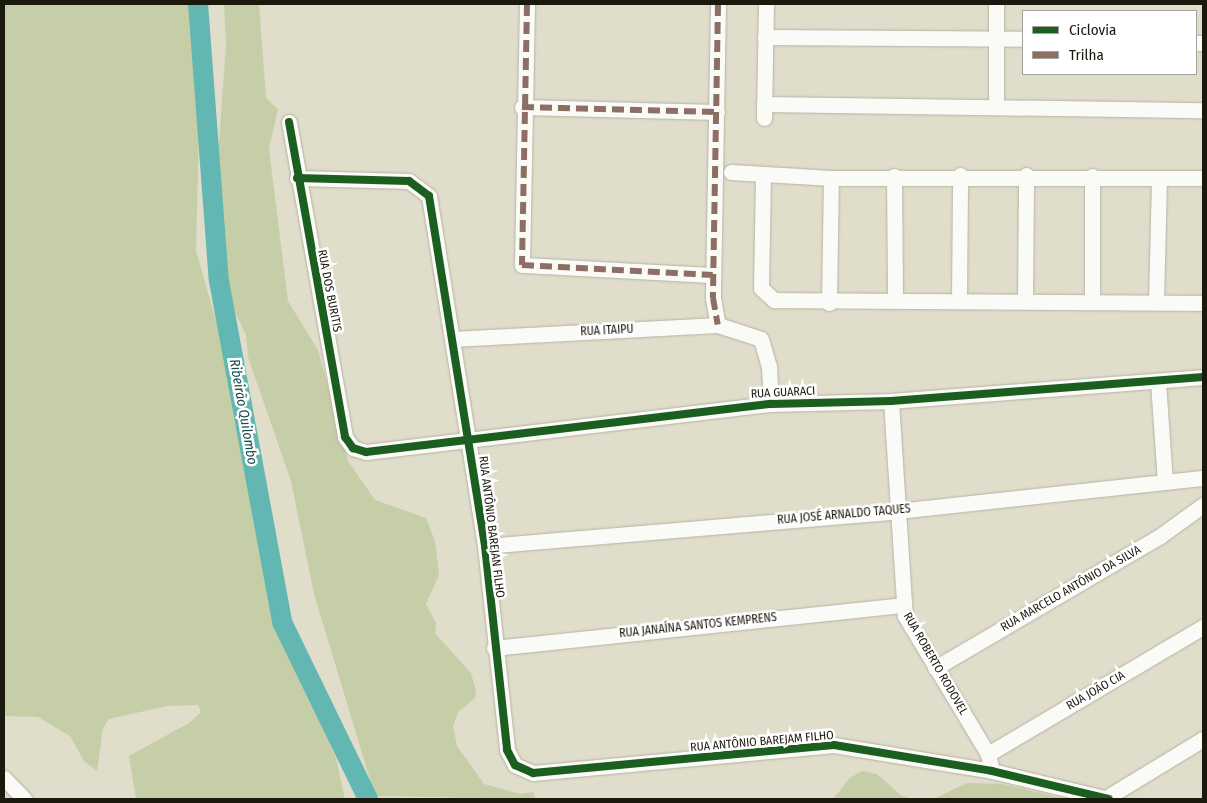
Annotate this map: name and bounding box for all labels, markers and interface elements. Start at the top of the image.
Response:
legend [1022,10,1197,75]
text: Ciclovia [1069,21,1116,39]
text: Trilha [1069,46,1104,64]
street label: RUA DOS BURITIS [314,249,344,333]
street label: RUA ITAIPU [580,322,634,340]
water label: Ribeirão Quilombo [225,358,261,466]
street label: RUA GUARACI [750,384,816,402]
street label: RUA ANTÔNIO BAREJAN FILHO [475,455,507,599]
street label: RUA JOSÉ ARNALDO TAQUES [777,502,911,528]
street label: RUA MARCELO ANTÔNIO DA SILVA [998,543,1144,635]
street label: RUA ROBERTO RODOVEL [900,610,970,718]
street label: RUA JANAÍNA SANTOS KEMPRENS [618,611,778,641]
street label: RUA JOÃO CIA [1064,668,1128,714]
street label: RUA ANTÔNIO BAREJAM FILHO [690,729,834,755]

